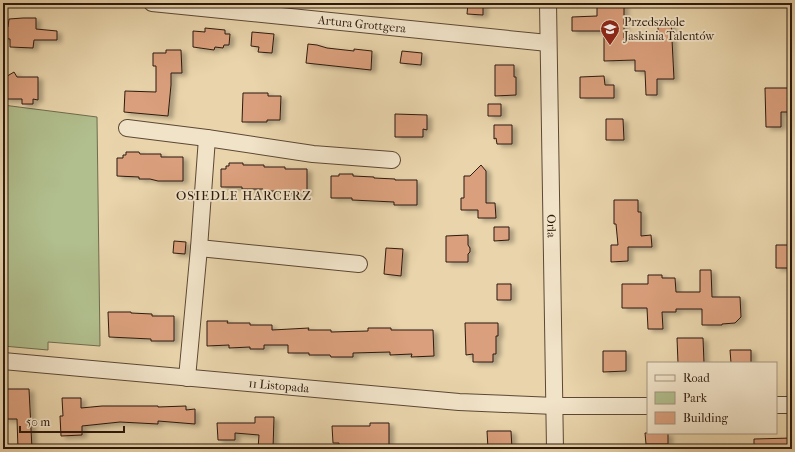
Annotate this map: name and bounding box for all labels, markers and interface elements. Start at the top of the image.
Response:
street label: Artura Grottgera [316,13,407,36]
place label: Przedszkole Jaskinia Talentów [623,15,715,43]
school or university icon: Przedszkole Jaskinia Talentów [599,18,621,46]
district label: OSIEDLE HARCERZ [176,188,312,203]
street label: Orla [544,214,559,238]
legend [647,362,777,434]
text: Road [683,371,710,385]
street label: 11 Listopada [248,376,310,396]
text: Park [683,391,708,405]
scale bar [20,408,124,434]
text: Building [683,411,728,425]
text: 50 m [26,415,50,429]

